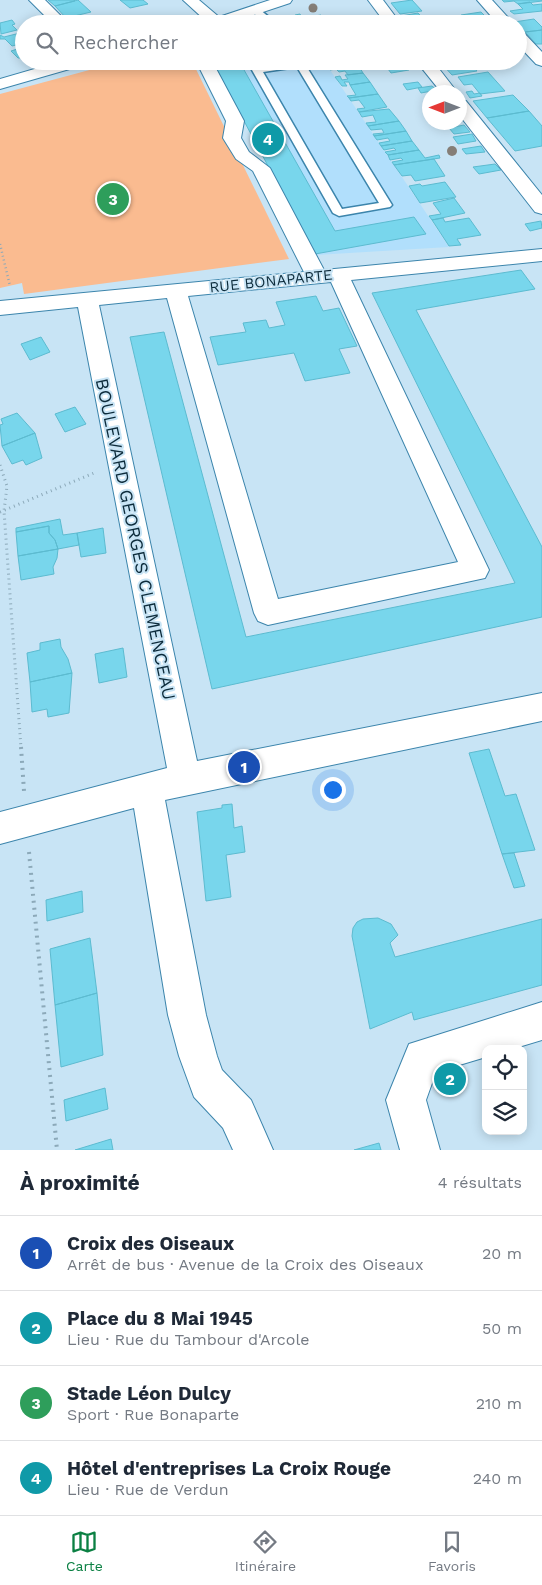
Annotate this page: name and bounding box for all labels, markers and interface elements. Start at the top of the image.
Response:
search box [15,15,527,70]
icon: search [33,29,61,57]
text: Rechercher [73,31,178,54]
north arrow [422,85,467,130]
pin: 4 [252,120,284,158]
pin: 3 [97,180,129,218]
street label: RUE BONAPARTE [208,266,334,296]
street label: BOULEVARD GEORGES CLEMENCEAU [92,376,180,702]
pin: 1 [228,748,260,786]
your location [320,777,346,803]
map controls [482,1045,527,1135]
button: locate [482,1045,527,1090]
pin: 2 [434,1060,466,1098]
button: layers [482,1090,527,1135]
text: À proximité [20,1170,140,1195]
text: 4 résultats [438,1173,522,1192]
text: Croix des Oiseaux [67,1232,234,1255]
text: 1 [33,1244,39,1263]
text: 20 m [482,1244,522,1263]
text: Arrêt de bus · Avenue de la Croix des Oiseaux [67,1255,423,1274]
text: Place du 8 Mai 1945 [67,1307,253,1330]
text: 2 [31,1319,41,1338]
text: 50 m [482,1319,522,1338]
text: Lieu · Rue du Tambour d'Arcole [67,1330,310,1349]
text: Stade Léon Dulcy [67,1382,231,1405]
text: 3 [31,1394,41,1413]
text: 210 m [476,1394,522,1413]
text: Sport · Rue Bonaparte [67,1405,239,1424]
text: Hôtel d'entreprises La Croix Rouge [67,1457,391,1480]
text: 4 [31,1469,41,1488]
text: 240 m [473,1469,522,1488]
text: Lieu · Rue de Verdun [67,1480,229,1499]
tab: Carte [66,1528,103,1574]
tab: Itinéraire [235,1528,296,1574]
tab: Favoris [428,1528,476,1574]

